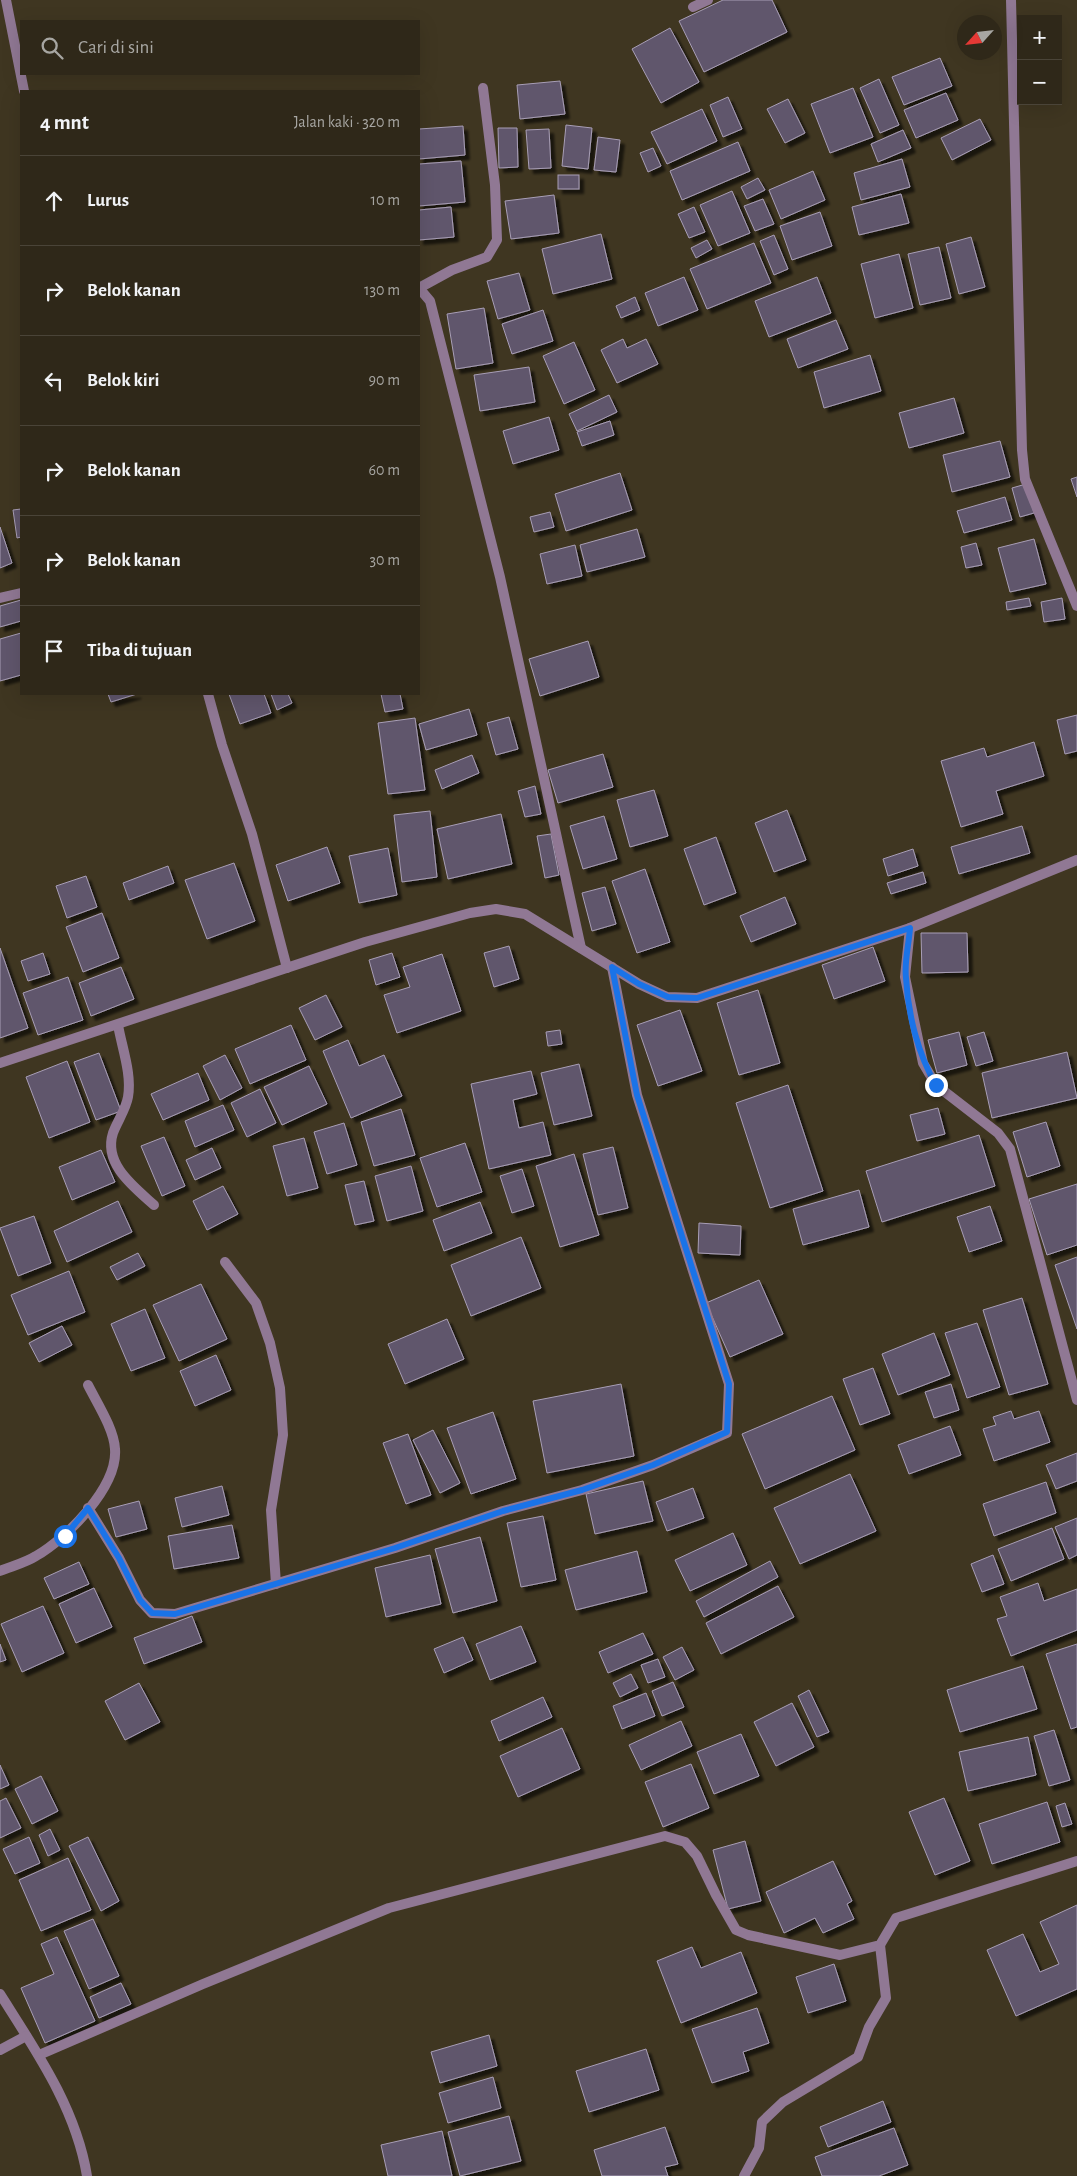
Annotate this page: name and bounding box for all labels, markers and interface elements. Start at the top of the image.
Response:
north arrow [957,15,1002,60]
map controls [1017,15,1062,105]
button: + [1017,15,1062,60]
search box [20,20,420,75]
icon: search [38,34,66,62]
text: Cari di sini [78,38,154,57]
button: − [1017,60,1062,105]
text: 4 mnt [40,112,89,133]
text: Jalan kaki · 320 m [294,114,400,130]
icon: ahead [40,187,68,215]
text: Lurus [87,191,129,210]
text: 10 m [371,192,400,208]
icon: right [40,277,68,305]
text: Belok kanan [87,281,181,300]
text: 130 m [364,282,400,298]
icon: left [40,367,68,395]
text: Belok kiri [87,371,159,390]
text: 90 m [369,372,400,388]
icon: right [40,457,68,485]
text: Belok kanan [87,461,181,480]
text: 60 m [369,462,400,478]
icon: right [40,547,68,575]
text: Belok kanan [87,551,181,570]
text: 30 m [370,552,400,568]
icon: arrive [40,637,68,665]
text: Tiba di tujuan [87,641,192,660]
route end [925,1074,948,1097]
route start [54,1525,77,1548]

